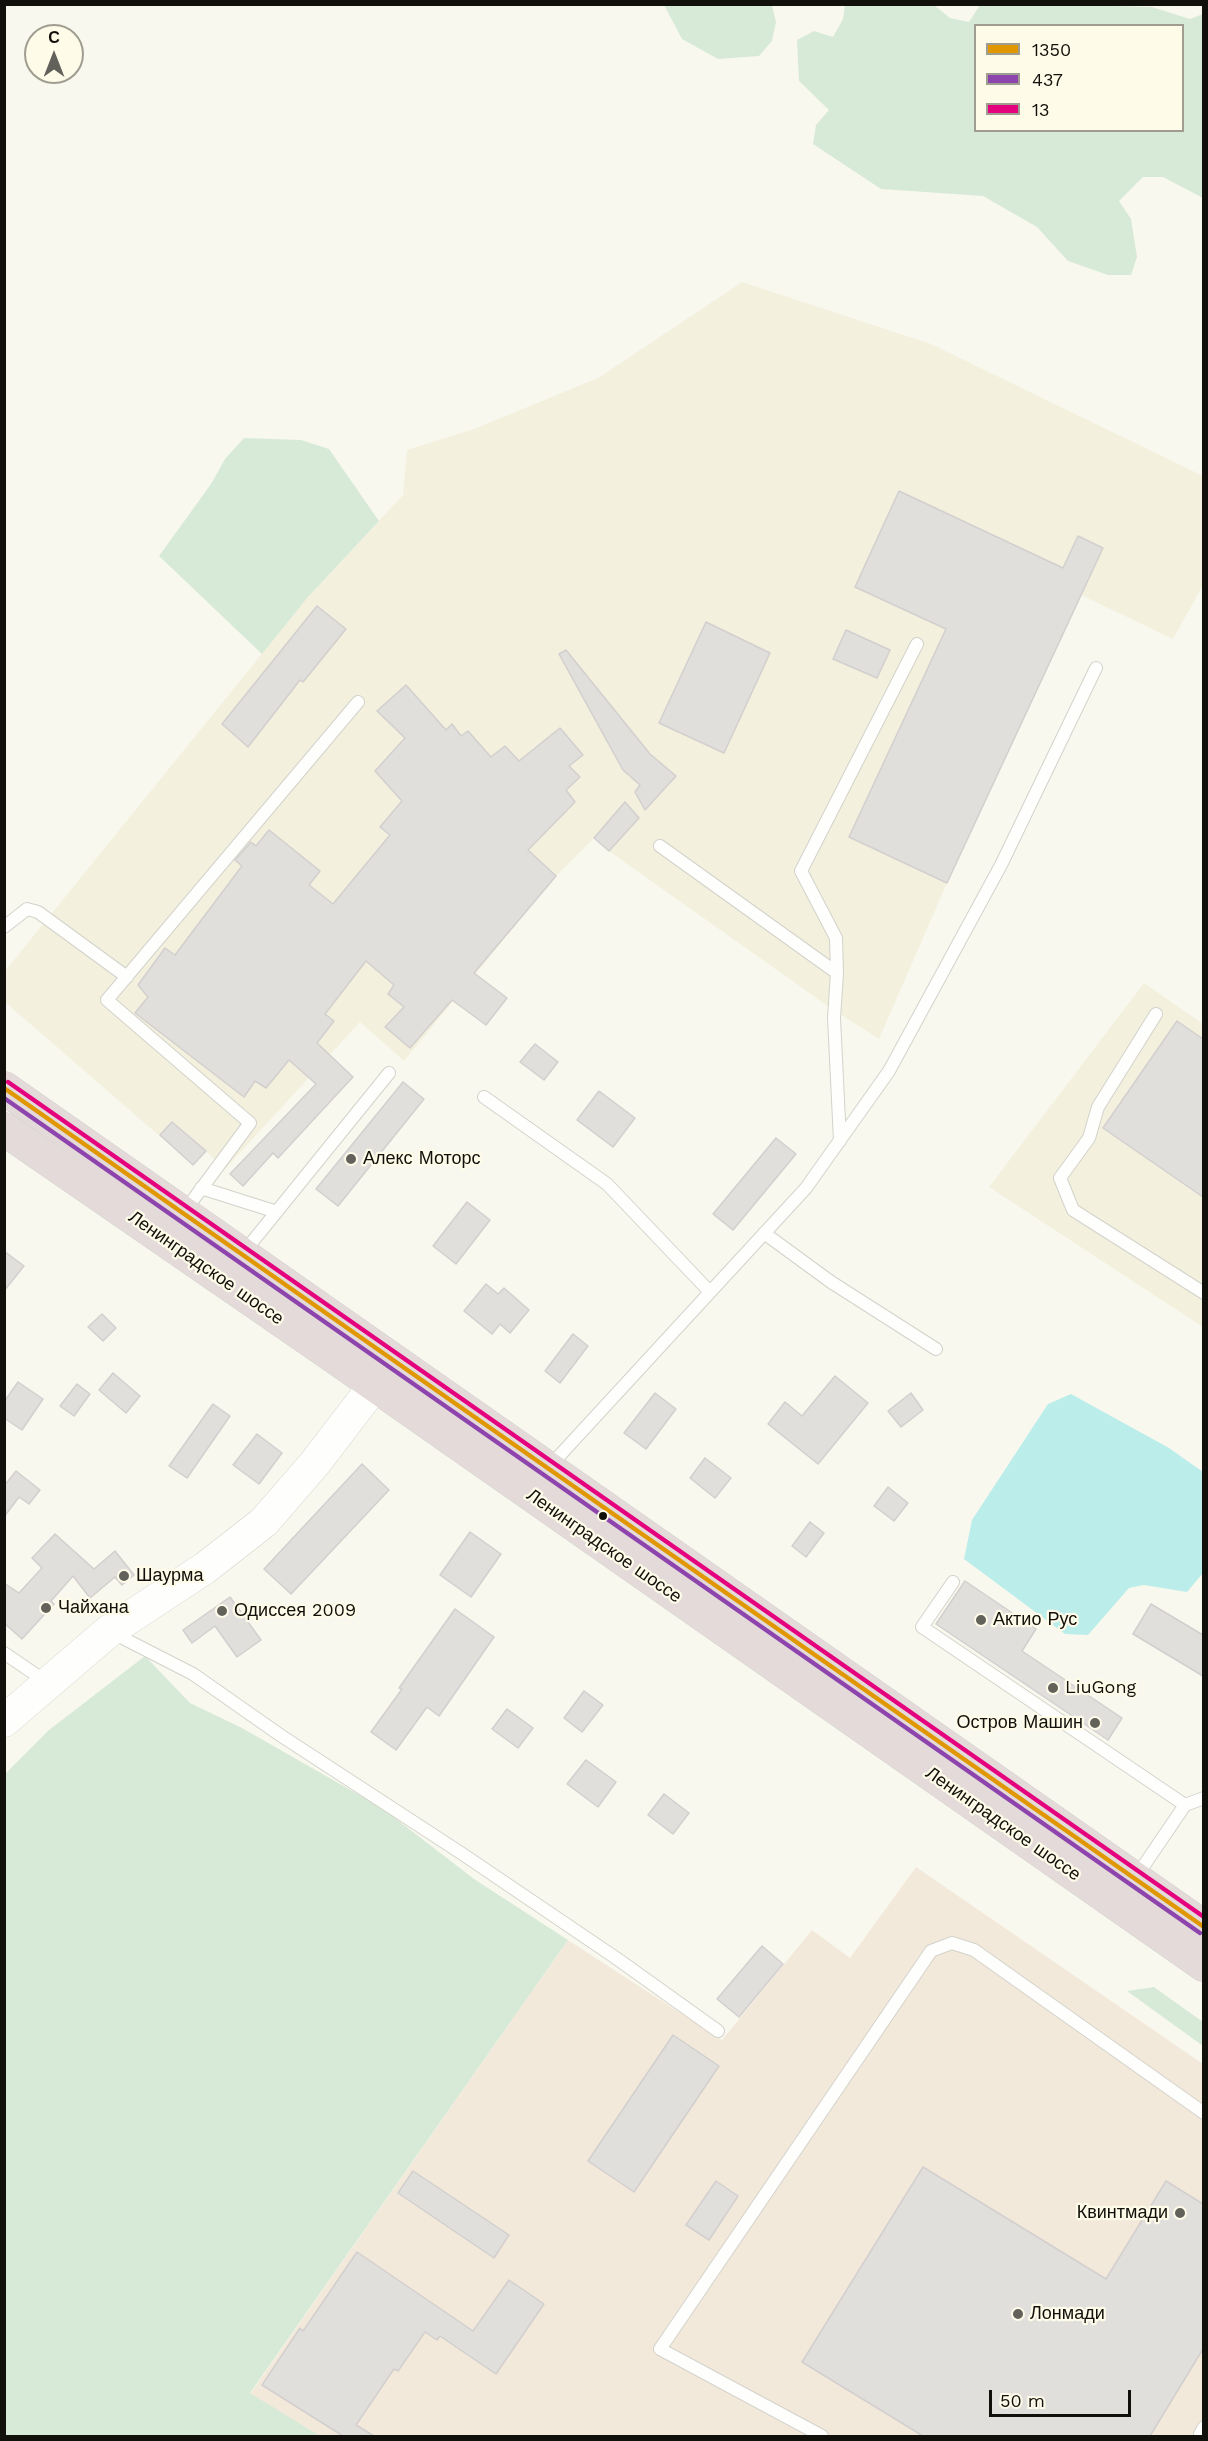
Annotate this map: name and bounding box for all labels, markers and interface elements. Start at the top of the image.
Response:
north arrow [24,24,84,84]
legend [974,24,1184,132]
text: С [48,28,60,47]
text: 1350 [1032,39,1071,60]
text: 437 [1032,69,1063,90]
text: 13 [1032,99,1050,120]
place label: Алекс Моторс [363,1148,481,1170]
marker: Алекс Моторс [344,1152,358,1166]
street label: Ленинградское шоссе [124,1206,288,1330]
street label: Ленинградское шоссе [522,1484,686,1608]
unlabelled marker [597,1510,609,1522]
place label: Шаурма [136,1565,204,1587]
marker: Шаурма [117,1569,131,1583]
place label: Чайхана [58,1597,129,1619]
place label: Одиссея 2009 [234,1600,356,1622]
marker: Чайхана [39,1601,53,1615]
marker: Одиссея 2009 [215,1604,229,1618]
place label: Актио Рус [993,1609,1077,1631]
marker: Актио Рус [974,1613,988,1627]
place label: LiuGong [1065,1677,1136,1699]
marker: LiuGong [1046,1681,1060,1695]
place label: Остров Машин [956,1712,1083,1734]
marker: Остров Машин [1088,1716,1102,1730]
street label: Ленинградское шоссе [921,1762,1085,1886]
place label: Квинтмади [1077,2202,1168,2224]
marker: Квинтмади [1173,2206,1187,2220]
place label: Лонмади [1030,2303,1105,2325]
marker: Лонмади [1011,2307,1025,2321]
scale bar [992,2378,1134,2416]
text: 50 m [1000,2390,1045,2411]

